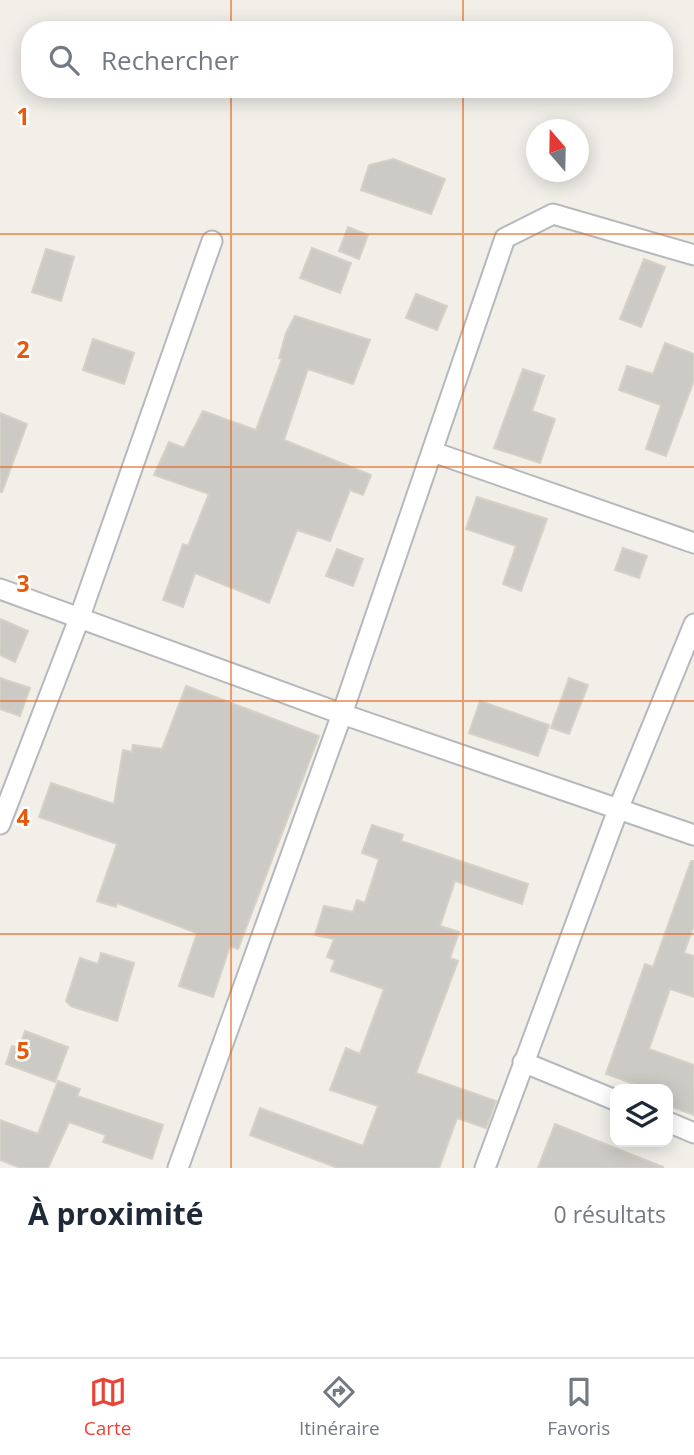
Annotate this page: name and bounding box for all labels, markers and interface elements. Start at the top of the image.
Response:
search box [21,21,673,98]
icon: search [45,41,83,79]
text: Rechercher [101,42,239,78]
text: 1 [16,100,30,132]
north arrow [526,119,589,182]
text: 2 [16,333,30,365]
text: 3 [16,567,30,599]
text: 4 [16,801,30,833]
text: 5 [16,1034,30,1066]
map controls [610,1084,673,1147]
button: layers [610,1084,673,1147]
text: À proximité [28,1193,204,1234]
text: 0 résultats [554,1198,666,1230]
tab: Carte [84,1373,132,1441]
tab: Itinéraire [299,1373,380,1441]
tab: Favoris [547,1373,610,1441]

